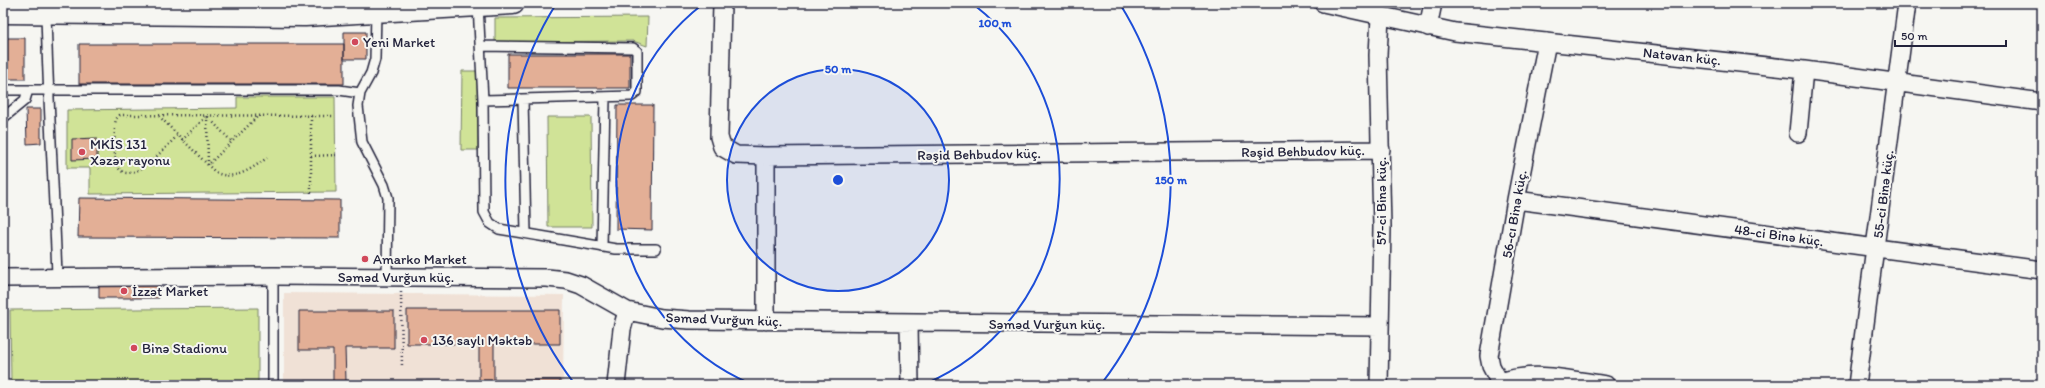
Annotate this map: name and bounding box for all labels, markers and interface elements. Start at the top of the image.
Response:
text: 100 m [978,16,1012,30]
scale bar [1895,22,2006,48]
text: 50 m [1901,29,1927,43]
place label: Yeni Market [363,34,435,51]
marker: Yeni Market [350,37,360,47]
street label: Natəvan küç. [1642,44,1722,69]
text: 50 m [825,62,852,76]
place label: MKİS 131 Xəzər rayonu [90,136,170,169]
street label: Rəşid Behbudov küç. [1241,142,1365,161]
street label: Rəşid Behbudov küç. [917,145,1041,164]
marker: MKİS 131 Xəzər rayonu [77,147,87,157]
street label: 55-ci Binə küç. [1870,149,1897,239]
street label: 57-ci Binə küç. [1373,157,1390,245]
street label: 56-cı Binə küç. [1498,169,1531,260]
centre of rings [831,173,845,187]
text: 150 m [1155,173,1188,187]
street label: 48-ci Binə küç. [1733,221,1825,250]
place label: Amarko Market [373,251,467,268]
marker: Amarko Market [360,254,370,264]
street label: Səməd Vurğun küç. [338,269,454,286]
place label: İzzət Market [132,283,208,300]
marker: İzzət Market [119,286,129,296]
street label: Səməd Vurğun küç. [665,309,783,330]
street label: Səməd Vurğun küç. [989,316,1105,333]
place label: 136 saylı Məktəb [432,332,532,349]
marker: 136 saylı Məktəb [419,335,429,345]
place label: Binə Stadionu [142,340,227,357]
marker: Binə Stadionu [129,343,139,353]

